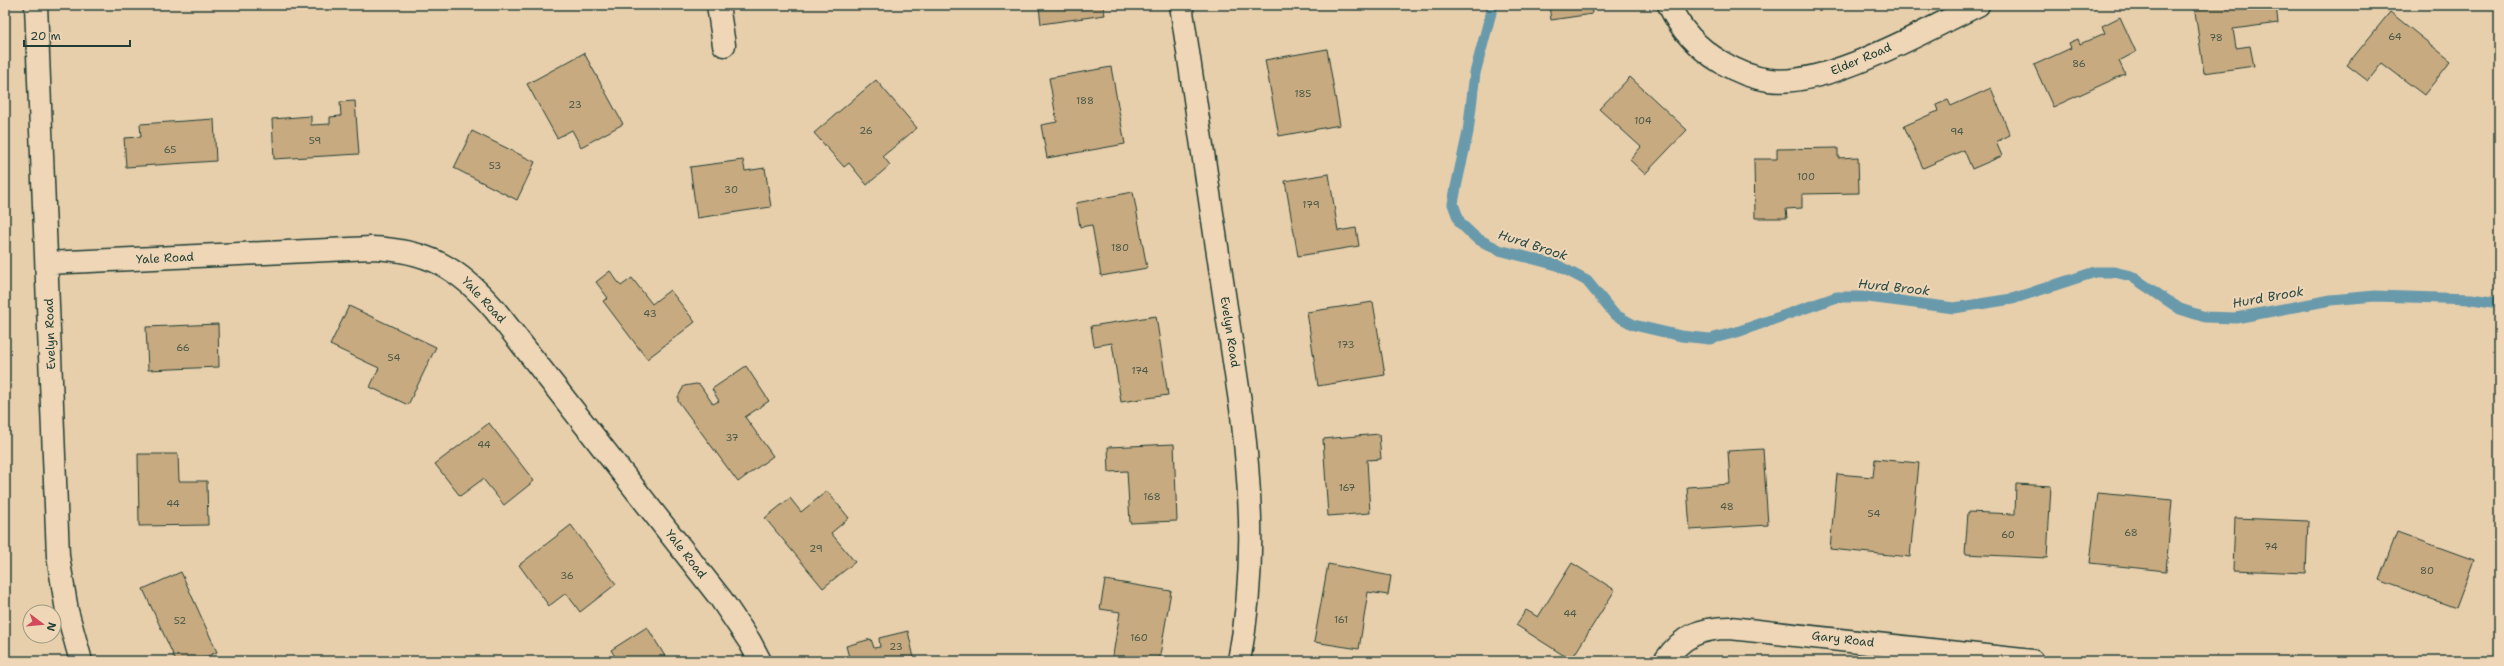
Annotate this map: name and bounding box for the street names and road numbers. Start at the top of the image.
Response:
street label: Elder Road [1828,39,1894,79]
street label: Yale Road [136,248,195,268]
street label: Yale Road [458,273,510,327]
street label: Evelyn Road [1217,295,1244,369]
street label: Evelyn Road [41,298,59,370]
street label: Yale Road [662,526,710,582]
street label: Gary Road [1811,627,1876,651]

